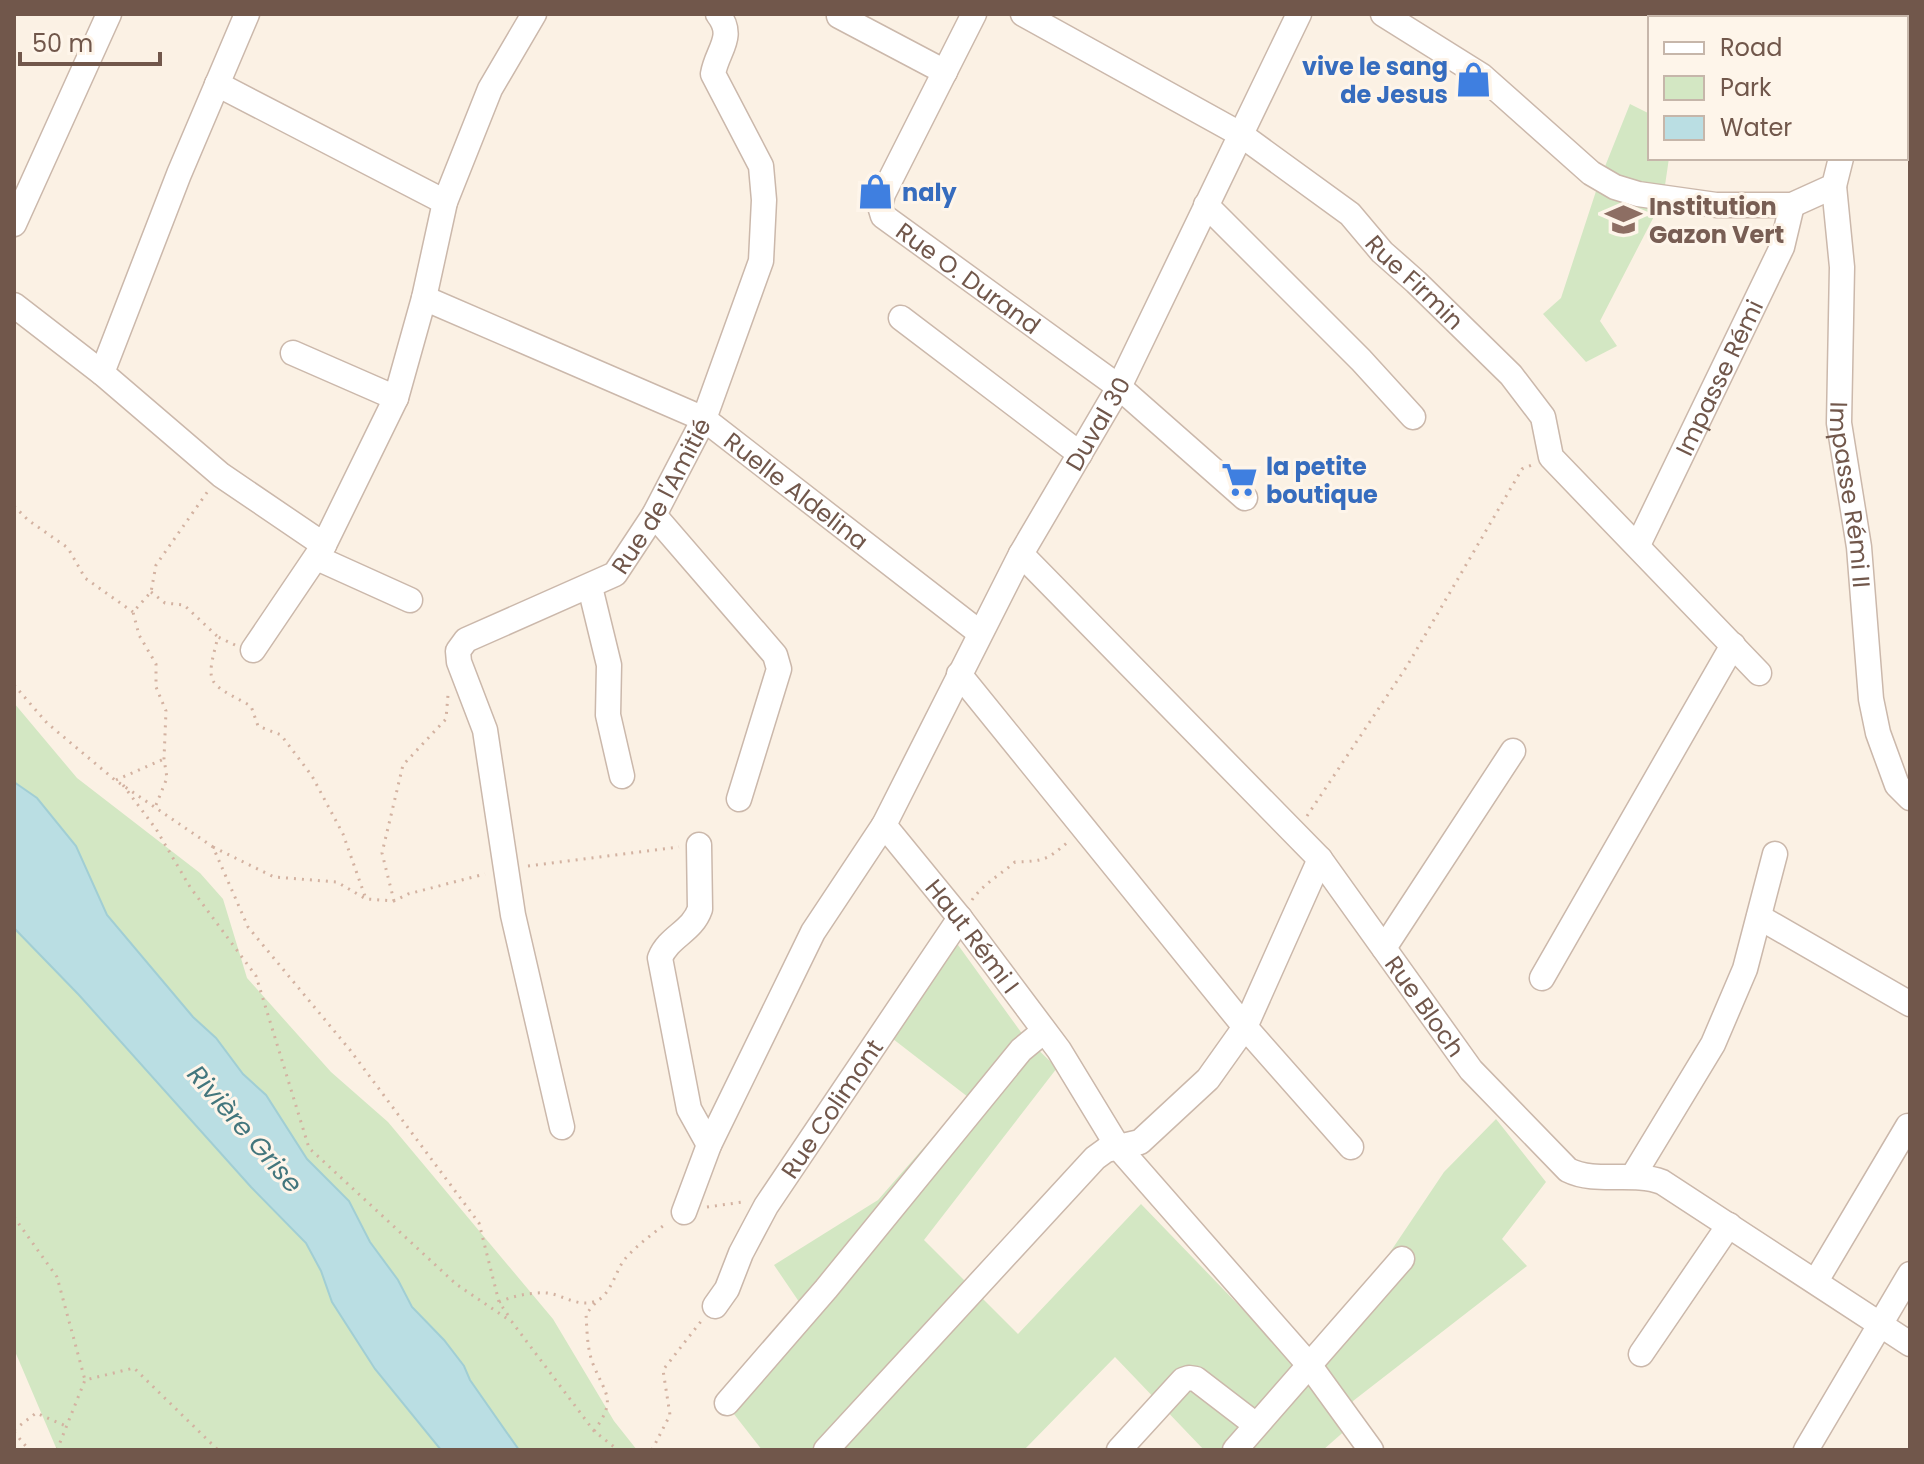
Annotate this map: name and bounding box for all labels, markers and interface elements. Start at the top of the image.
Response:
scale bar [20,16,160,66]
legend [1648,16,1908,160]
text: 50 m [32,27,93,60]
text: Road [1720,31,1782,64]
place label: vive le sang de Jesus [1302,50,1448,111]
shop icon: vive le sang de Jesus [1455,61,1493,99]
text: Park [1720,71,1772,104]
text: Water [1720,111,1792,144]
shop icon: naly [857,173,895,211]
place label: naly [902,176,958,209]
place label: Institution Gazon Vert [1649,190,1784,251]
school or university icon: Institution Gazon Vert [1604,201,1642,239]
street label: Rue O. Durand [890,214,1047,341]
street label: Rue Firmin [1358,228,1471,337]
street label: Impasse Rémi [1667,294,1771,461]
street label: Duval 30 [1057,371,1138,476]
street label: Impasse Rémi II [1822,401,1879,589]
street label: Rue de l'Amitié [603,412,718,580]
street label: Ruelle Aldelina [717,424,876,557]
place label: la petite boutique [1266,450,1378,511]
supermarket icon: la petite boutique [1221,461,1259,499]
street label: Haut Rémi I [918,872,1027,1000]
street label: Rue Bloch [1378,949,1473,1063]
street label: Rue Colimont [773,1033,890,1185]
water label: Rivière Grise [179,1057,311,1201]

